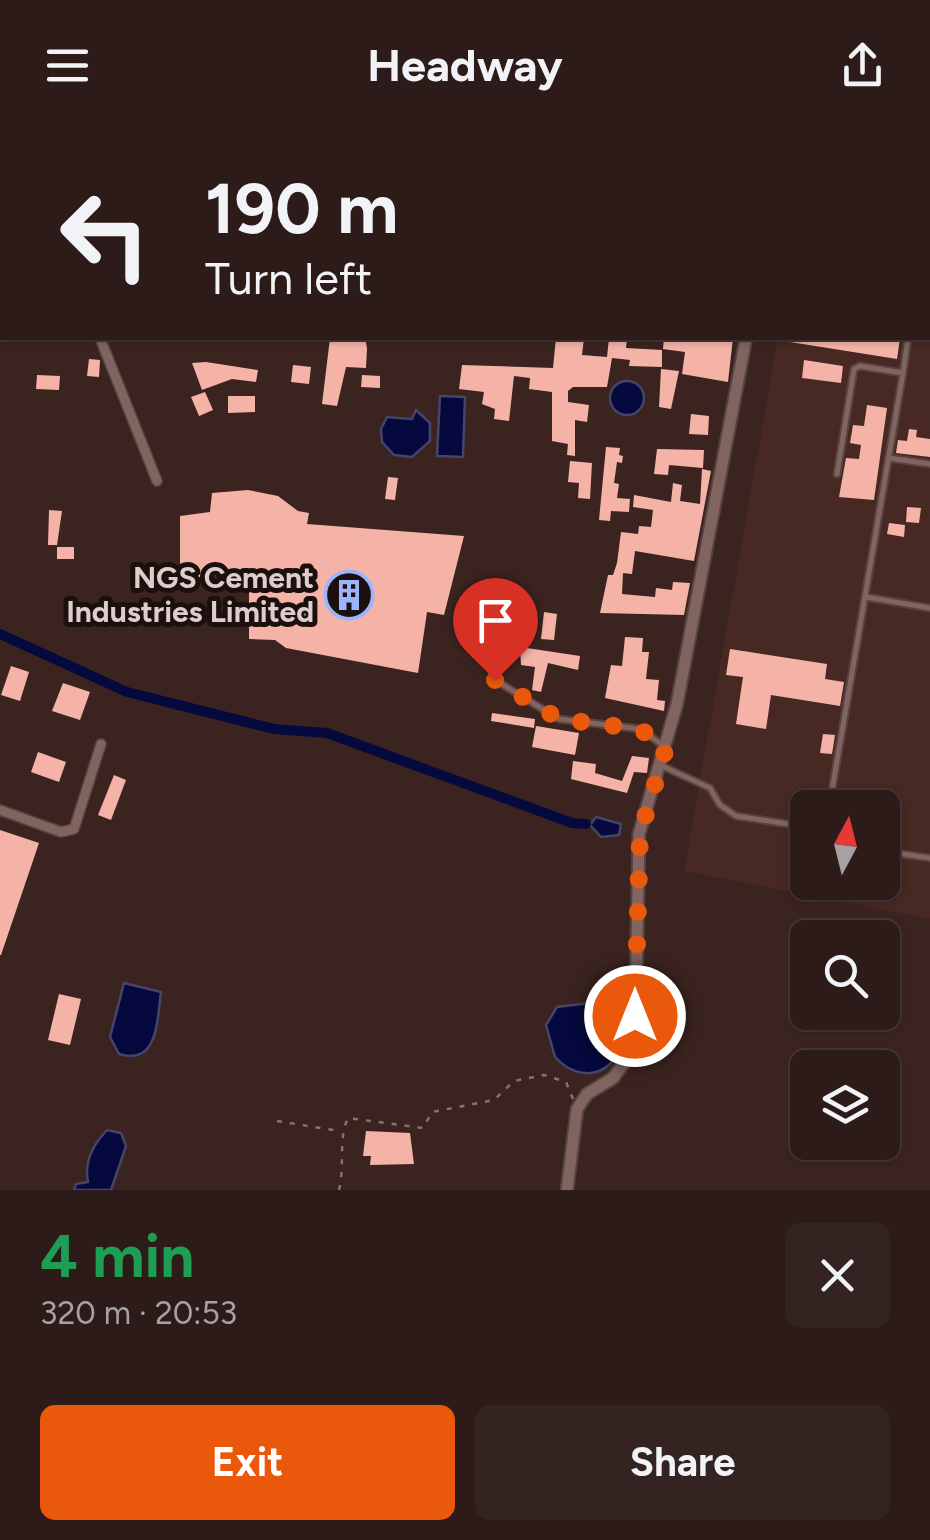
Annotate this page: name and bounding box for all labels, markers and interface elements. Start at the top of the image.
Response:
icon: menu [40,38,95,93]
text: Headway [367,38,563,92]
icon: share [835,38,890,93]
text: 190 m [205,166,398,251]
icon: left [40,170,170,300]
text: Turn left [205,251,372,305]
place label: NGS Cement Industries Limited [66,559,314,630]
building icon: NGS Cement Industries Limited [323,569,375,621]
pin [453,578,538,681]
icon: arrive [468,593,523,648]
north arrow [790,790,900,900]
map controls [790,790,900,1160]
button: search [790,920,900,1030]
position arrow [583,964,687,1068]
button: layers [790,1050,900,1160]
text: 4 min [40,1220,194,1292]
button: close [785,1223,890,1328]
text: 320 m · 20:53 [40,1294,237,1332]
button: Exit [40,1405,455,1520]
button: Share [475,1405,890,1520]

